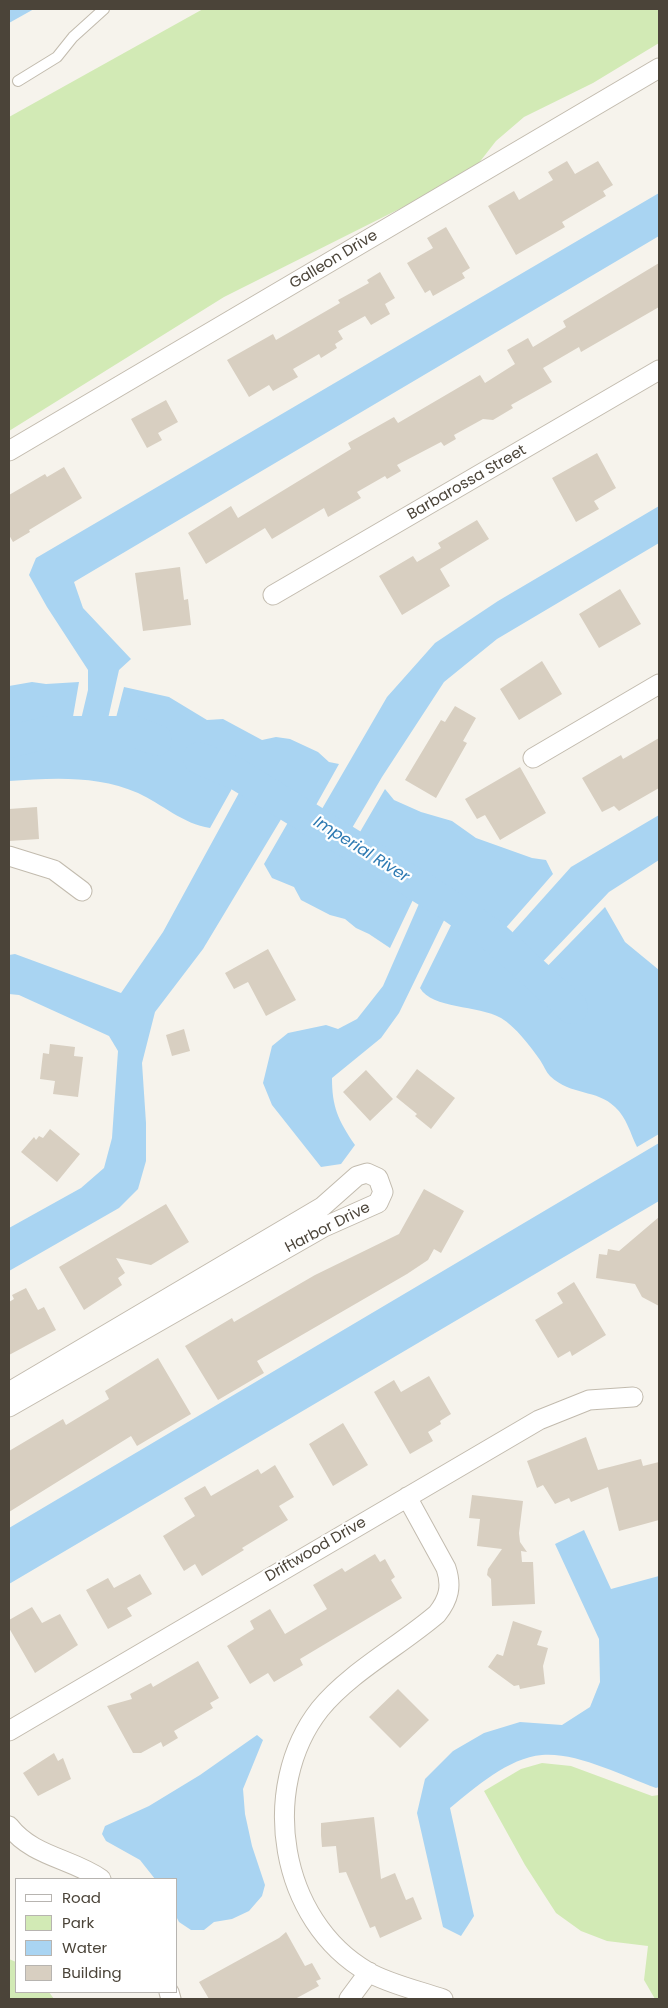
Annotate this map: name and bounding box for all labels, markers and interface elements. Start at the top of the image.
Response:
street label: Galleon Drive [287,227,381,293]
street label: Barbarossa Street [404,442,530,524]
water label: Imperial River [310,813,412,887]
street label: Harbor Drive [282,1199,374,1257]
street label: Driftwood Drive [262,1514,370,1586]
legend [15,1878,178,1993]
text: Road [62,1887,101,1908]
text: Park [62,1912,94,1933]
text: Water [62,1937,107,1958]
text: Building [62,1962,122,1983]

